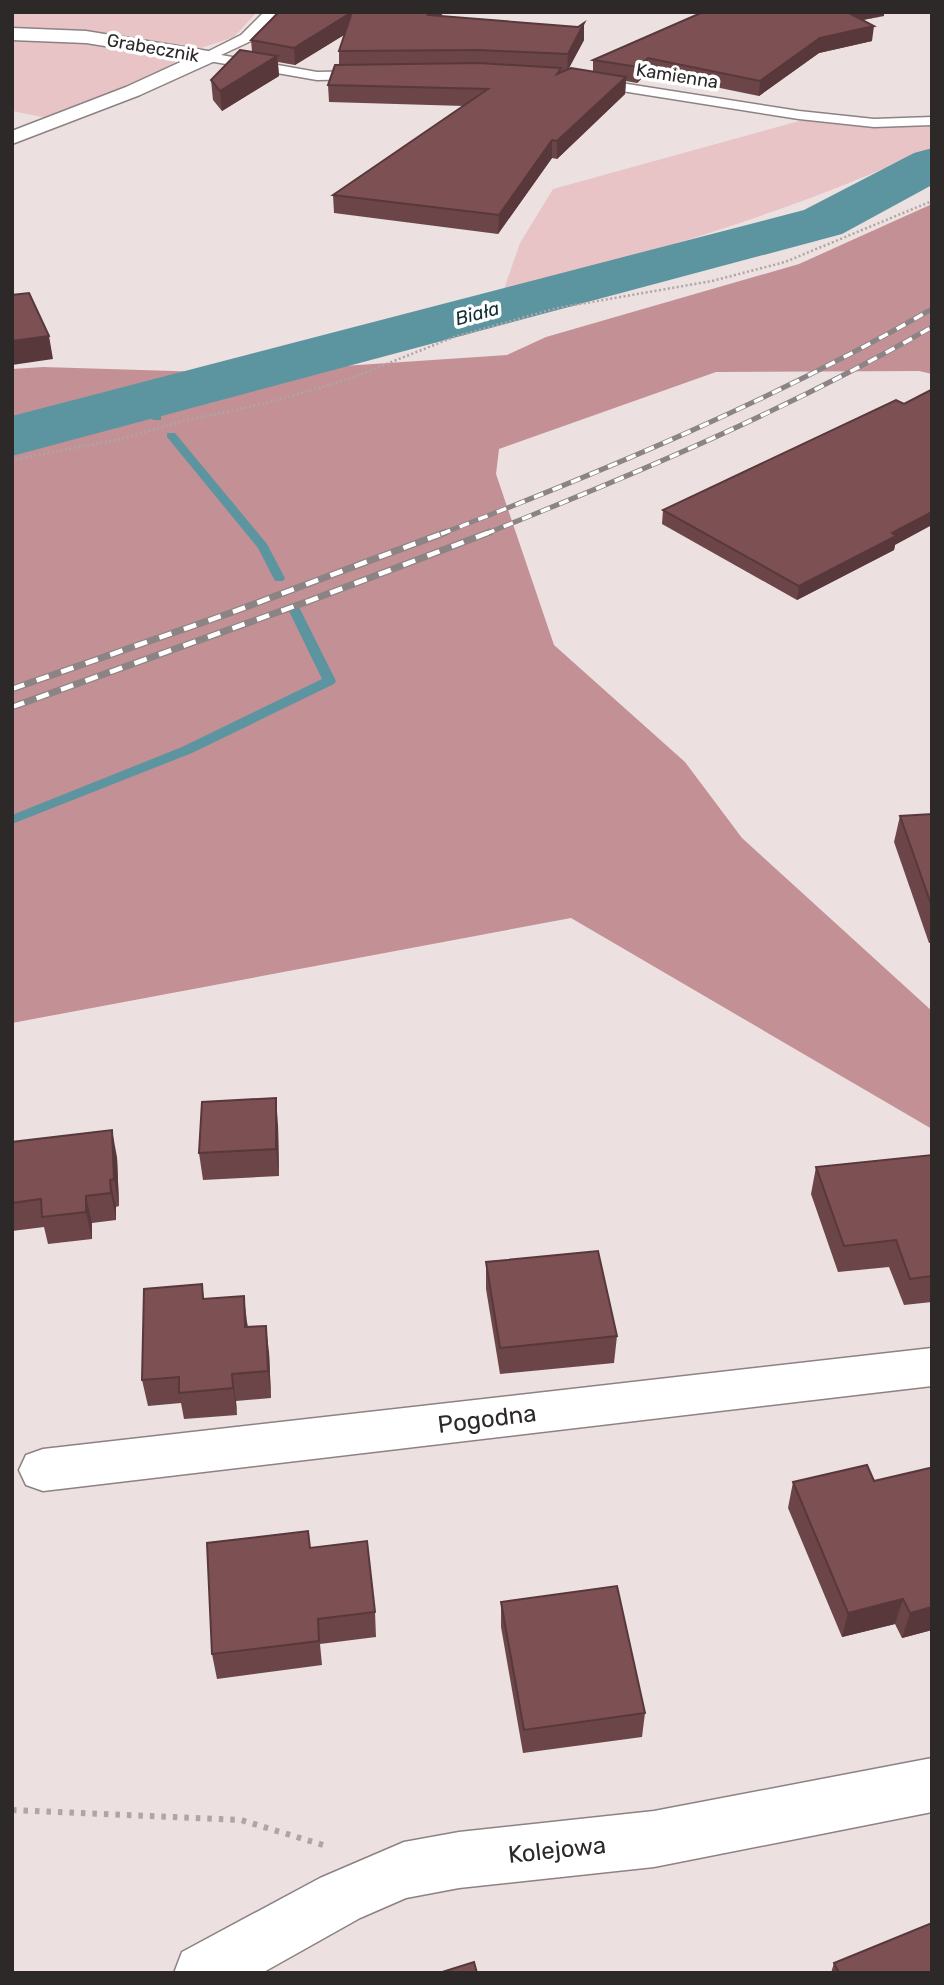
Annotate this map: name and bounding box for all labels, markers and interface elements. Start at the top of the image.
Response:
street label: Grabecznik [105,29,202,67]
street label: Kamienna [634,59,720,93]
water label: Biała [452,297,502,330]
street label: Pogodna [436,1399,538,1439]
street label: Kolejowa [507,1831,607,1869]

